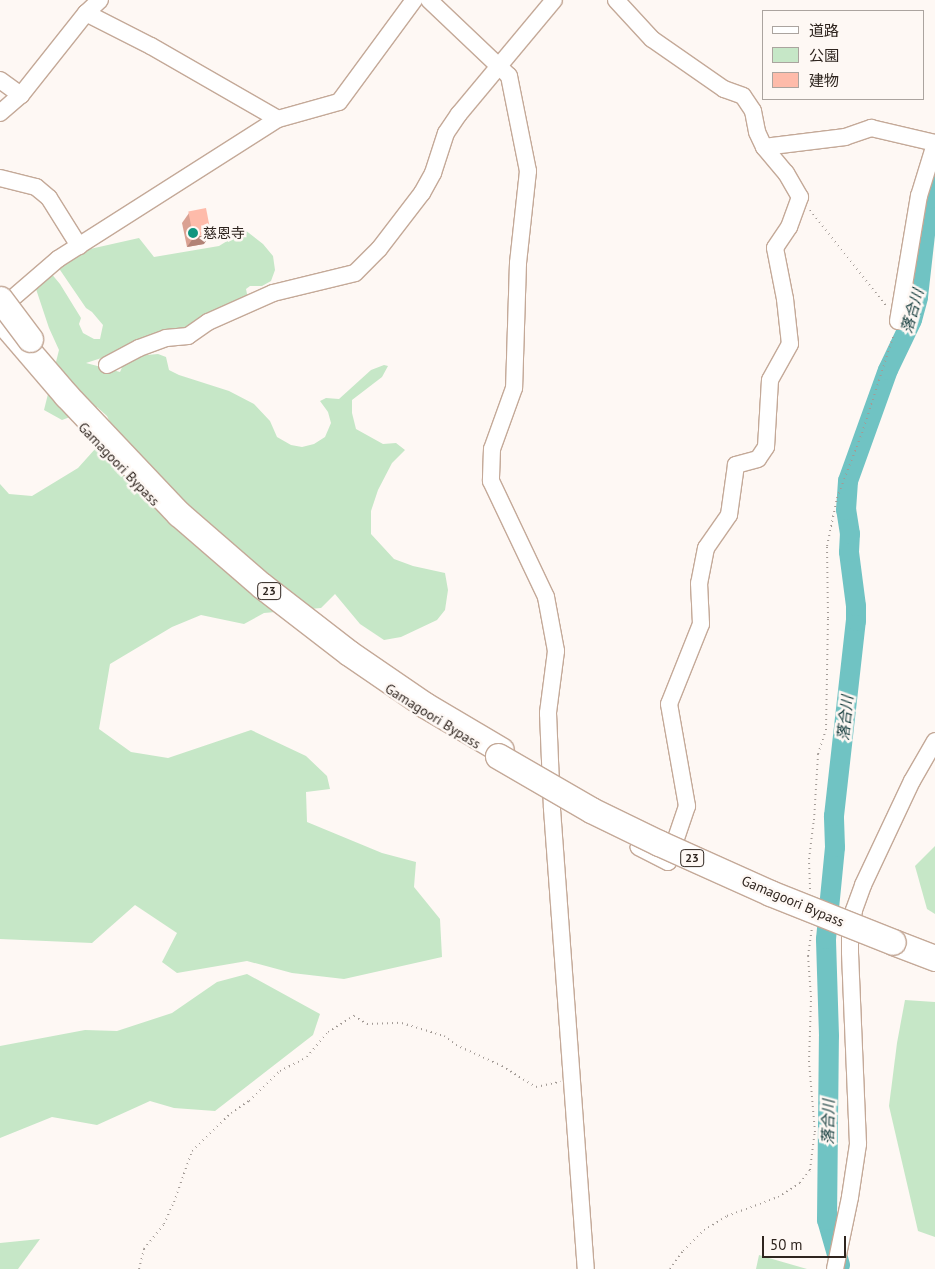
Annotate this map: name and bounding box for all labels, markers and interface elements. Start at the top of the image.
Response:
legend [762,10,925,100]
text: 道路 [809,21,839,40]
text: 公園 [809,46,839,65]
text: 建物 [809,71,839,90]
place label: 慈恩寺 [203,225,245,241]
marker: 慈恩寺 [187,227,199,239]
water label: 落合川 [897,287,927,335]
street label: Gamagoori Bypass [75,419,163,509]
road number: 23 [256,582,282,600]
street label: Gamagoori Bypass [382,680,484,752]
water label: 落合川 [834,695,856,741]
road number: 23 [680,848,704,868]
street label: Gamagoori Bypass [739,872,847,930]
water label: 落合川 [819,1099,837,1145]
scale bar [765,1226,849,1258]
text: 50 m [770,1235,803,1254]

